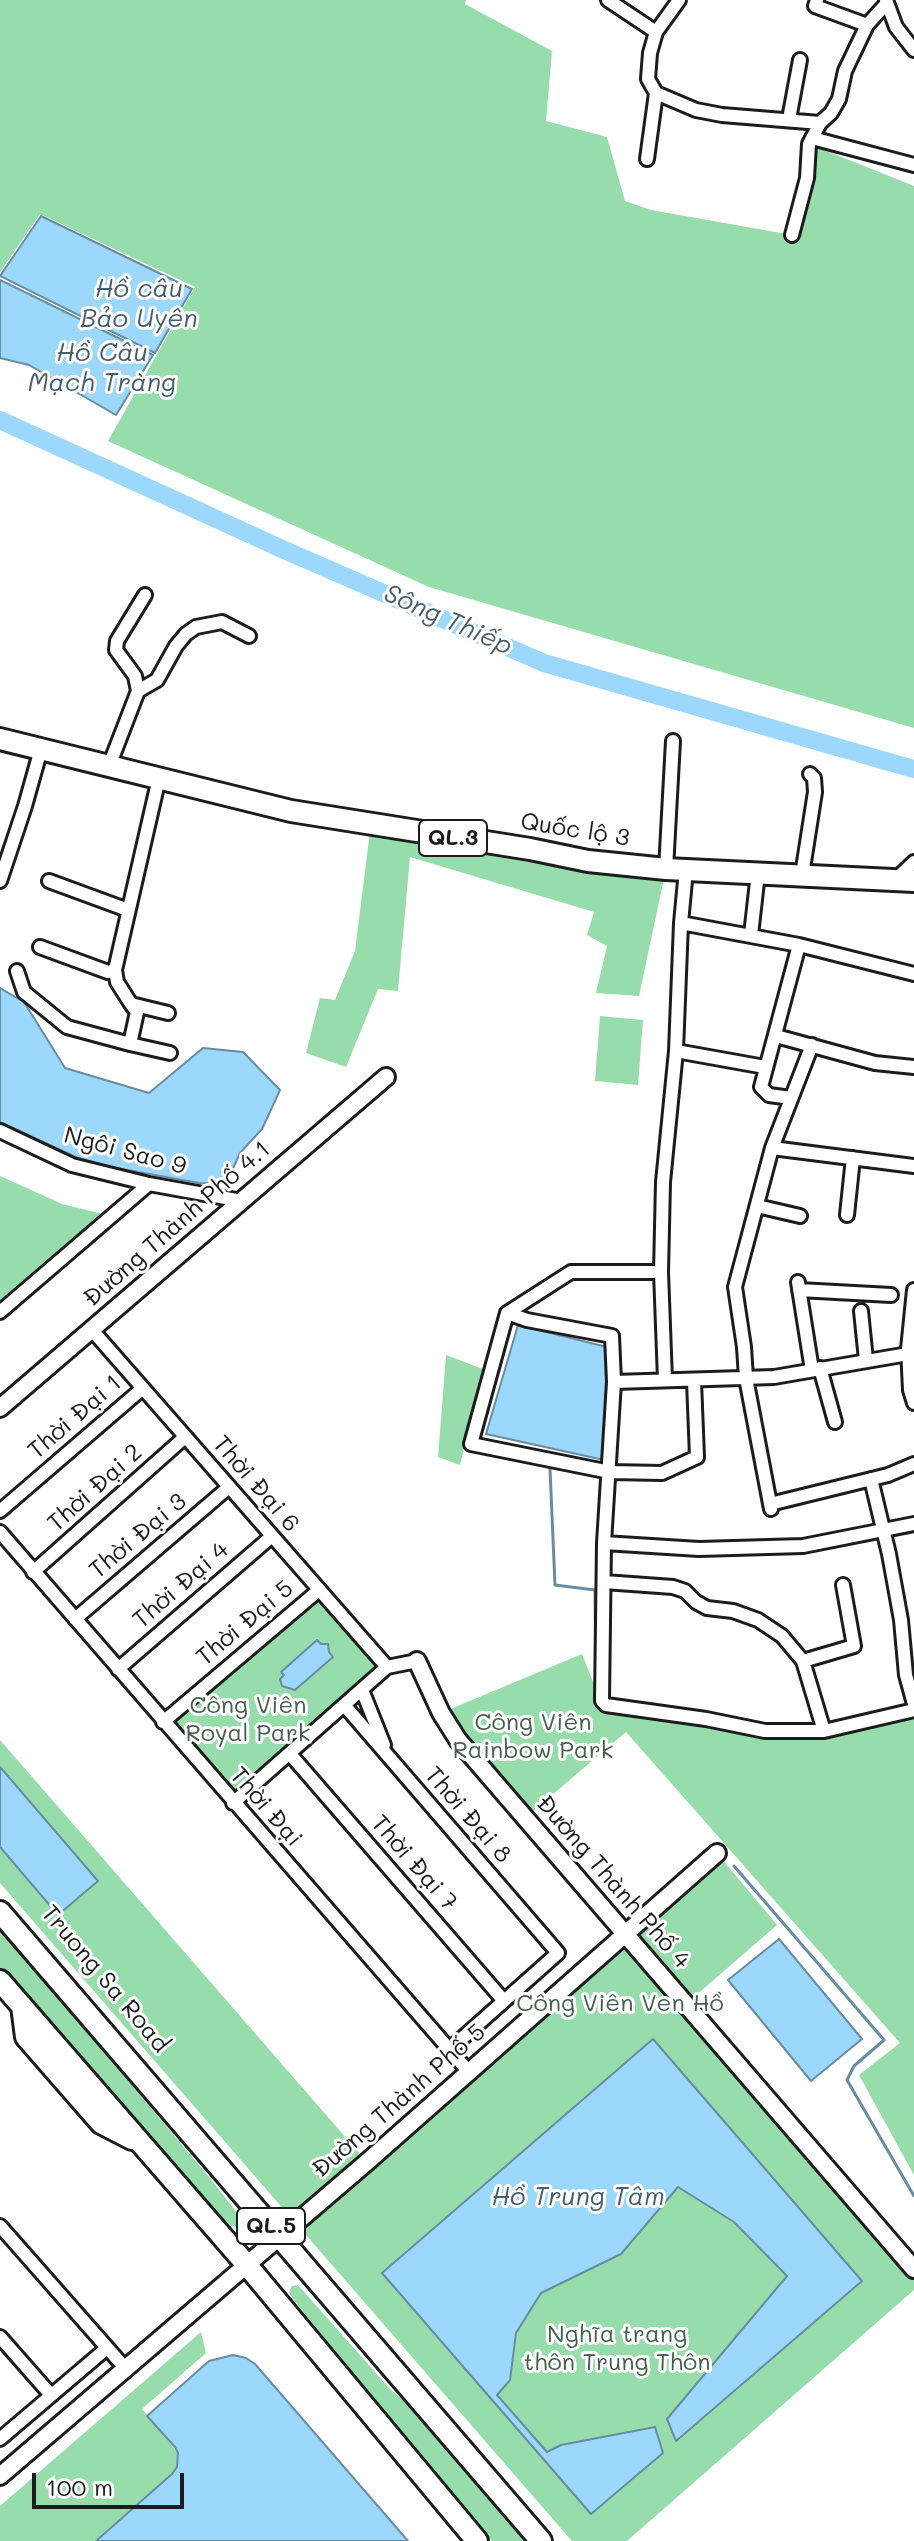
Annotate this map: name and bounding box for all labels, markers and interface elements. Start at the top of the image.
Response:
water label: Hồ câu Bảo Uyên [80,273,198,334]
water label: Hồ Câu Mạch Tràng [28,337,176,398]
water label: Sông Thiếp [379,578,517,662]
street label: Quốc lộ 3 [518,807,632,853]
road number: QL.3 [419,820,487,856]
street label: Ngôi Sao 9 [61,1121,189,1181]
street label: Đường Thành Phố 4.1 [78,1135,276,1313]
street label: Thời Đại 1 [22,1369,128,1465]
street label: Thời Đại 6 [206,1430,306,1538]
street label: Thời Đại 2 [42,1438,148,1538]
street label: Thời Đại 3 [84,1487,192,1585]
street label: Thời Đại 4 [127,1536,235,1634]
street label: Thời Đại 5 [191,1574,299,1672]
park label: Công Viên Royal Park [185,1692,311,1748]
park label: Công Viên Rainbow Park [452,1709,614,1765]
street label: Thời Đại [224,1761,308,1853]
street label: Thời Đại 8 [418,1761,518,1869]
street label: Đường Thành Phố 4 [530,1789,696,1975]
street label: Thời Đại 7 [365,1809,463,1917]
street label: Truong Sa Road [35,1899,175,2059]
park label: Công Viên Ven Hồ [516,1990,724,2018]
street label: Đường Thành Phố 5 [307,2018,491,2184]
water label: Hồ Trung Tâm [491,2181,665,2213]
road number: QL.5 [237,2208,305,2244]
park label: Nghĩa trang thôn Trung Thôn [523,2321,711,2377]
scale bar [36,2457,188,2507]
text: 100 m [46,2471,113,2502]

